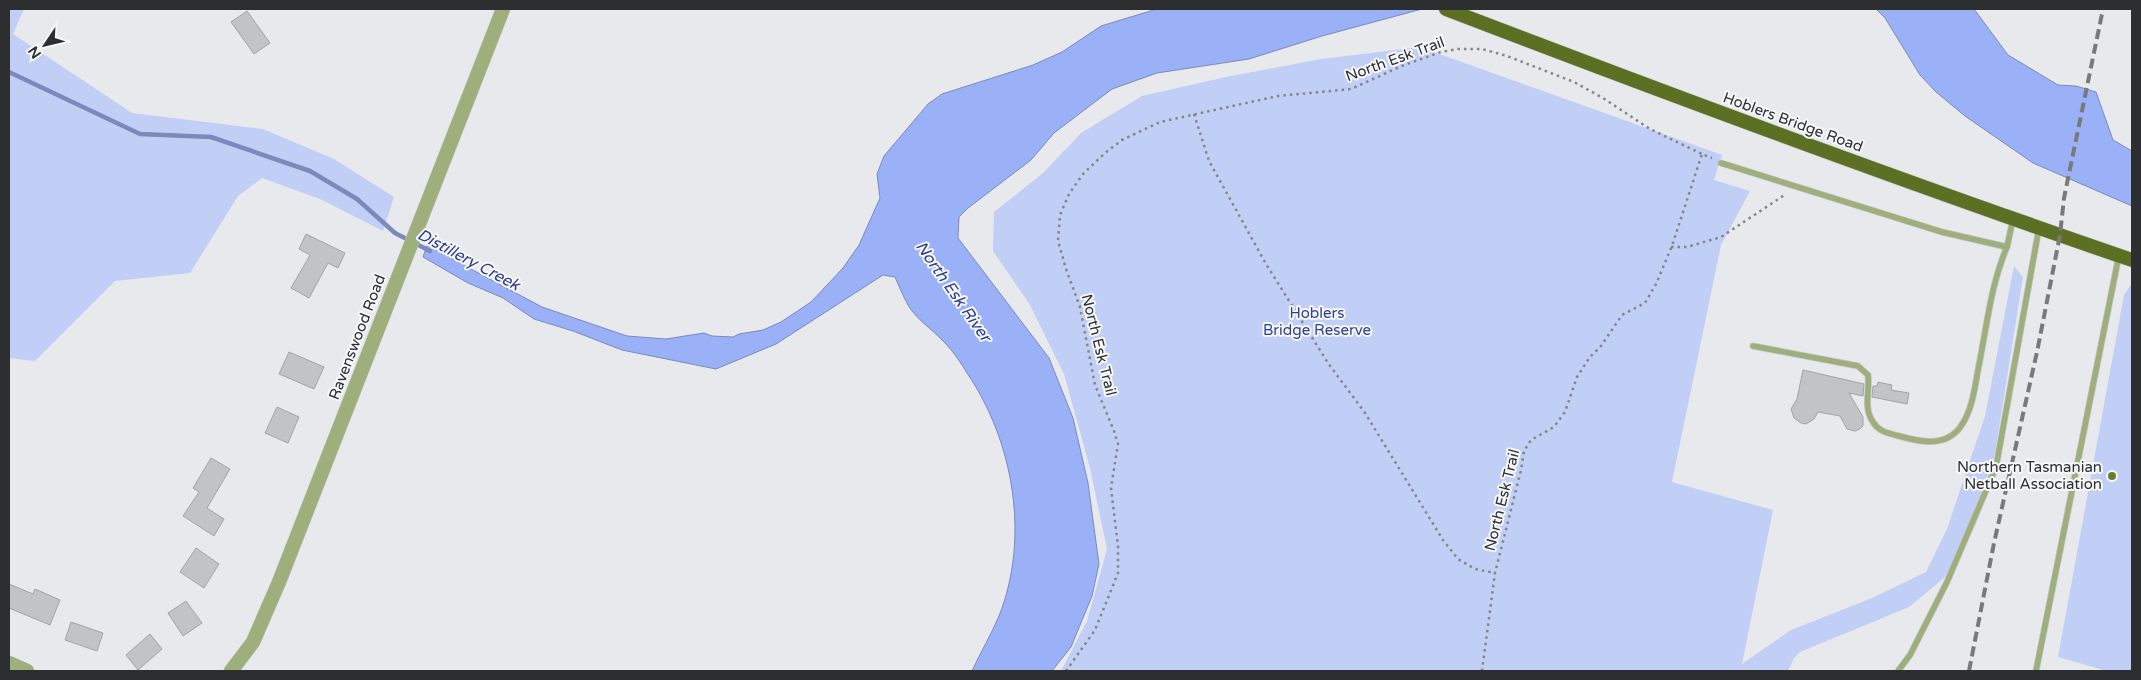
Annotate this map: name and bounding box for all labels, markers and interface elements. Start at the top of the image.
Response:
north arrow [20,20,70,70]
street label: North Esk Trail [1343,33,1447,85]
text: N [25,43,45,62]
street label: Hoblers Bridge Road [1721,88,1865,156]
water label: Distillery Creek [414,224,524,296]
water label: North Esk River [911,237,996,347]
street label: Ravenswood Road [325,272,389,402]
street label: North Esk Trail [1078,292,1120,398]
park label: Hoblers Bridge Reserve [1263,304,1371,339]
street label: North Esk Trail [1481,447,1523,553]
place label: Northern Tasmanian Netball Association [1957,458,2102,493]
marker: Northern Tasmanian Netball Association [2106,470,2118,482]

